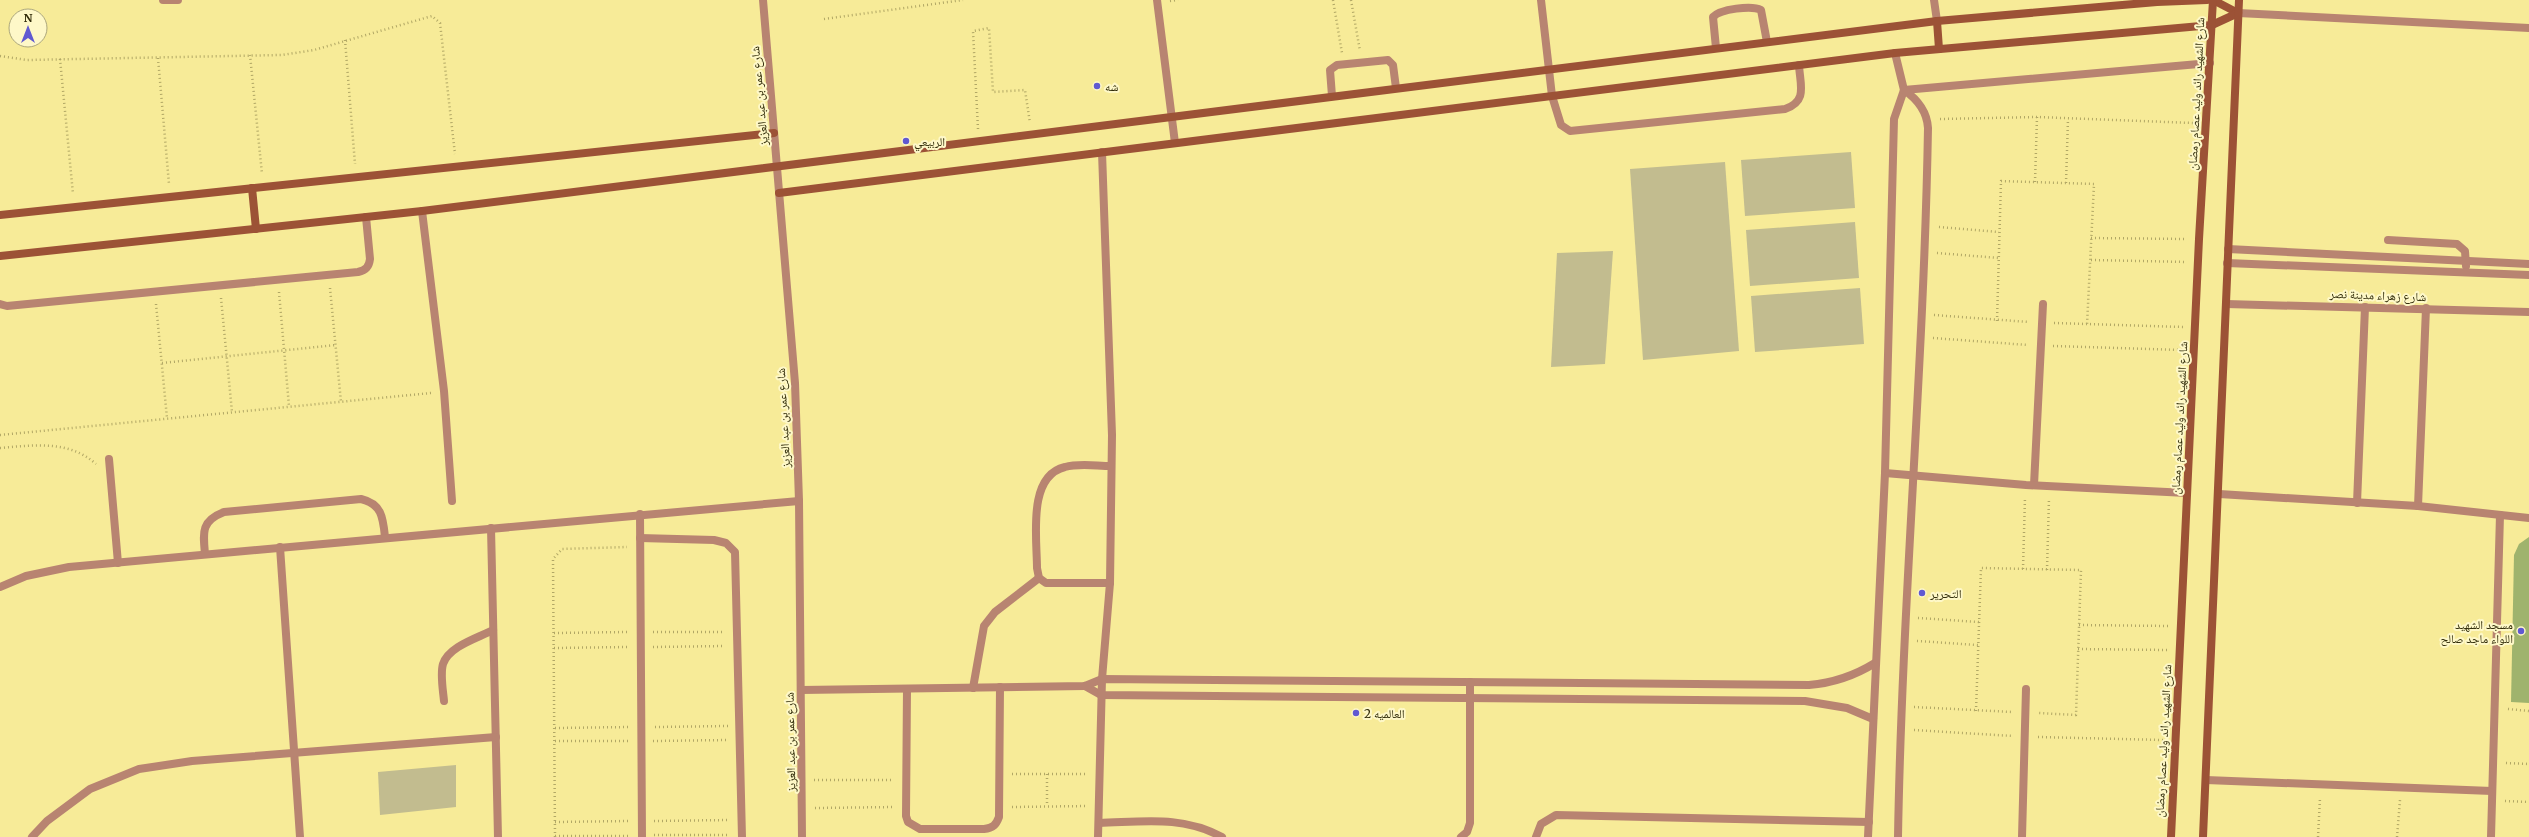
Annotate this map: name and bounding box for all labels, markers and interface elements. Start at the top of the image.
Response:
north arrow [8,8,48,48]
text: N [24,11,33,25]
street label: شارع الشهيد رائد وليد عصام رمضان [2184,17,2209,171]
street label: شارع عمر بن عبد العزيز [747,45,772,147]
place label: شه [1105,79,1118,94]
marker: شه [1092,81,1102,91]
place label: الربيعي [914,134,945,152]
marker: الربيعي [901,136,911,146]
street label: شارع زهراء مدينة نصر [2328,286,2427,305]
street label: شارع الشهيد رائد وليد عصام رمضان [2167,341,2192,495]
street label: شارع عمر بن عبد العزيز [773,368,794,469]
place label: التحرير [1929,586,1962,601]
marker: التحرير [1917,588,1927,598]
place label: مسجد الشهيد اللواء ماجد صالح [2440,617,2513,646]
marker: مسجد الشهيد اللواء ماجد صالح [2516,626,2526,636]
street label: شارع الشهيد رائد وليد عصام رمضان [2151,664,2176,818]
street label: شارع عمر بن عبد العزيز [782,692,799,793]
place label: العالميه 2 [1364,706,1405,721]
marker: العالميه 2 [1351,708,1361,718]

